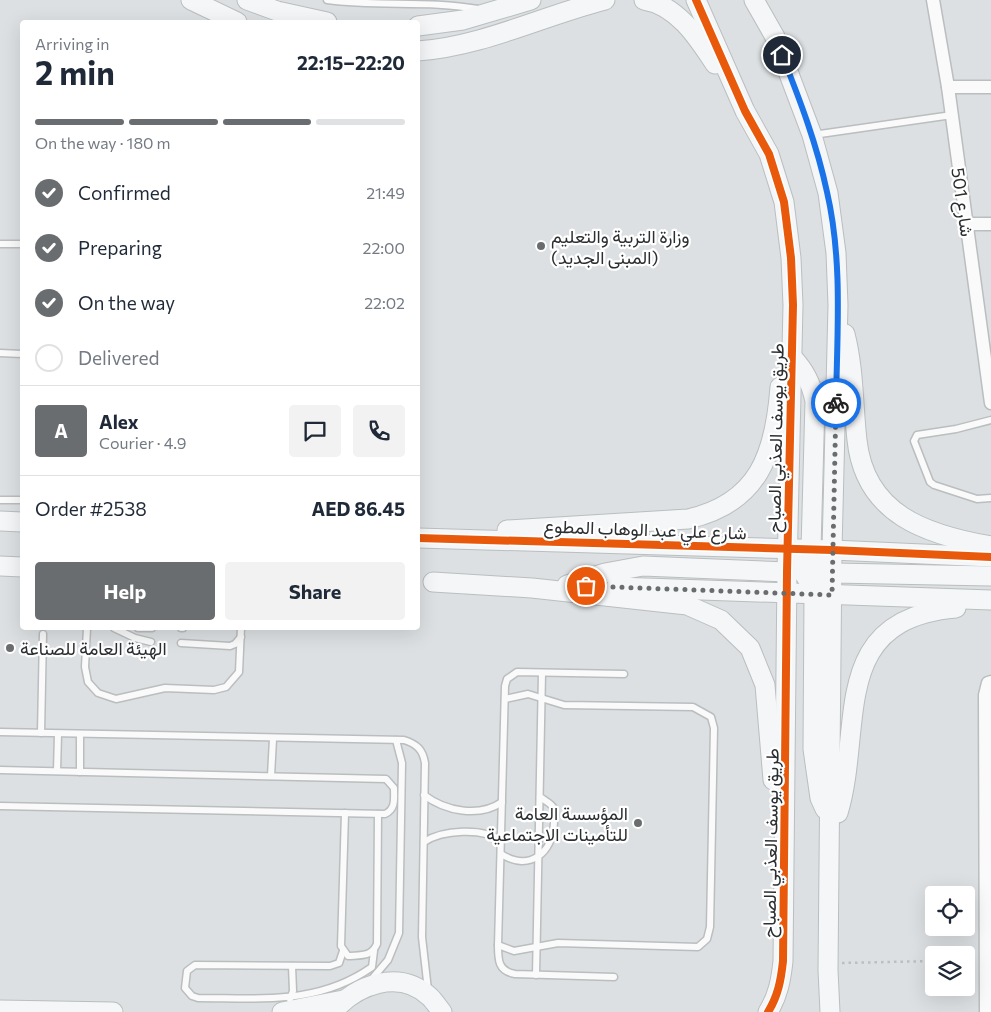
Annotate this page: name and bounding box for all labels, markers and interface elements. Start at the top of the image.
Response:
text: Arriving in [35,34,109,53]
pin [761,34,803,76]
icon: home [768,41,796,69]
text: 22:15–22:20 [297,51,405,74]
text: 2 min [35,52,115,92]
text: On the way · 180 m [35,133,171,152]
street label: شارع 501 [945,166,979,238]
icon: check [35,179,63,207]
text: Confirmed [78,181,171,204]
text: 21:49 [366,183,405,202]
place label: وزارة التربية والتعليم (المبنى الجديد) [551,225,689,269]
icon: check [35,234,63,262]
text: Preparing [78,236,162,259]
text: 22:00 [363,238,405,257]
marker: وزارة التربية والتعليم (المبنى الجديد) [535,240,547,252]
icon: check [35,289,63,317]
text: On the way [78,291,175,314]
text: 22:02 [364,293,405,312]
street label: طريق يوسف العذبي الصباح [762,343,793,533]
text: Delivered [78,346,159,369]
courier [811,378,861,428]
icon: bike [822,389,850,417]
button: chat [289,405,341,457]
button: phone [353,405,405,457]
text: Alex [99,410,139,433]
text: A [54,419,68,442]
text: Courier · 4.9 [99,433,186,452]
text: Order #2538 [35,497,147,520]
text: AED 86.45 [312,497,405,520]
street label: شارع علي عبد الوهاب المطوع [543,514,747,549]
button: Help [35,562,215,620]
button: Share [225,562,405,620]
pin [565,565,607,607]
icon: bag [572,572,600,600]
place label: الهيئة العامة للصناعة [20,637,167,660]
marker: الهيئة العامة للصناعة [4,642,16,654]
street label: طريق يوسف العذبي الصباح [757,748,788,938]
place label: المؤسسة العامة للتأمينات الاجتماعية [486,802,628,845]
marker: المؤسسة العامة للتأمينات الاجتماعية [632,817,644,829]
map controls [925,886,975,996]
button: locate [925,886,975,936]
button: layers [925,946,975,996]

